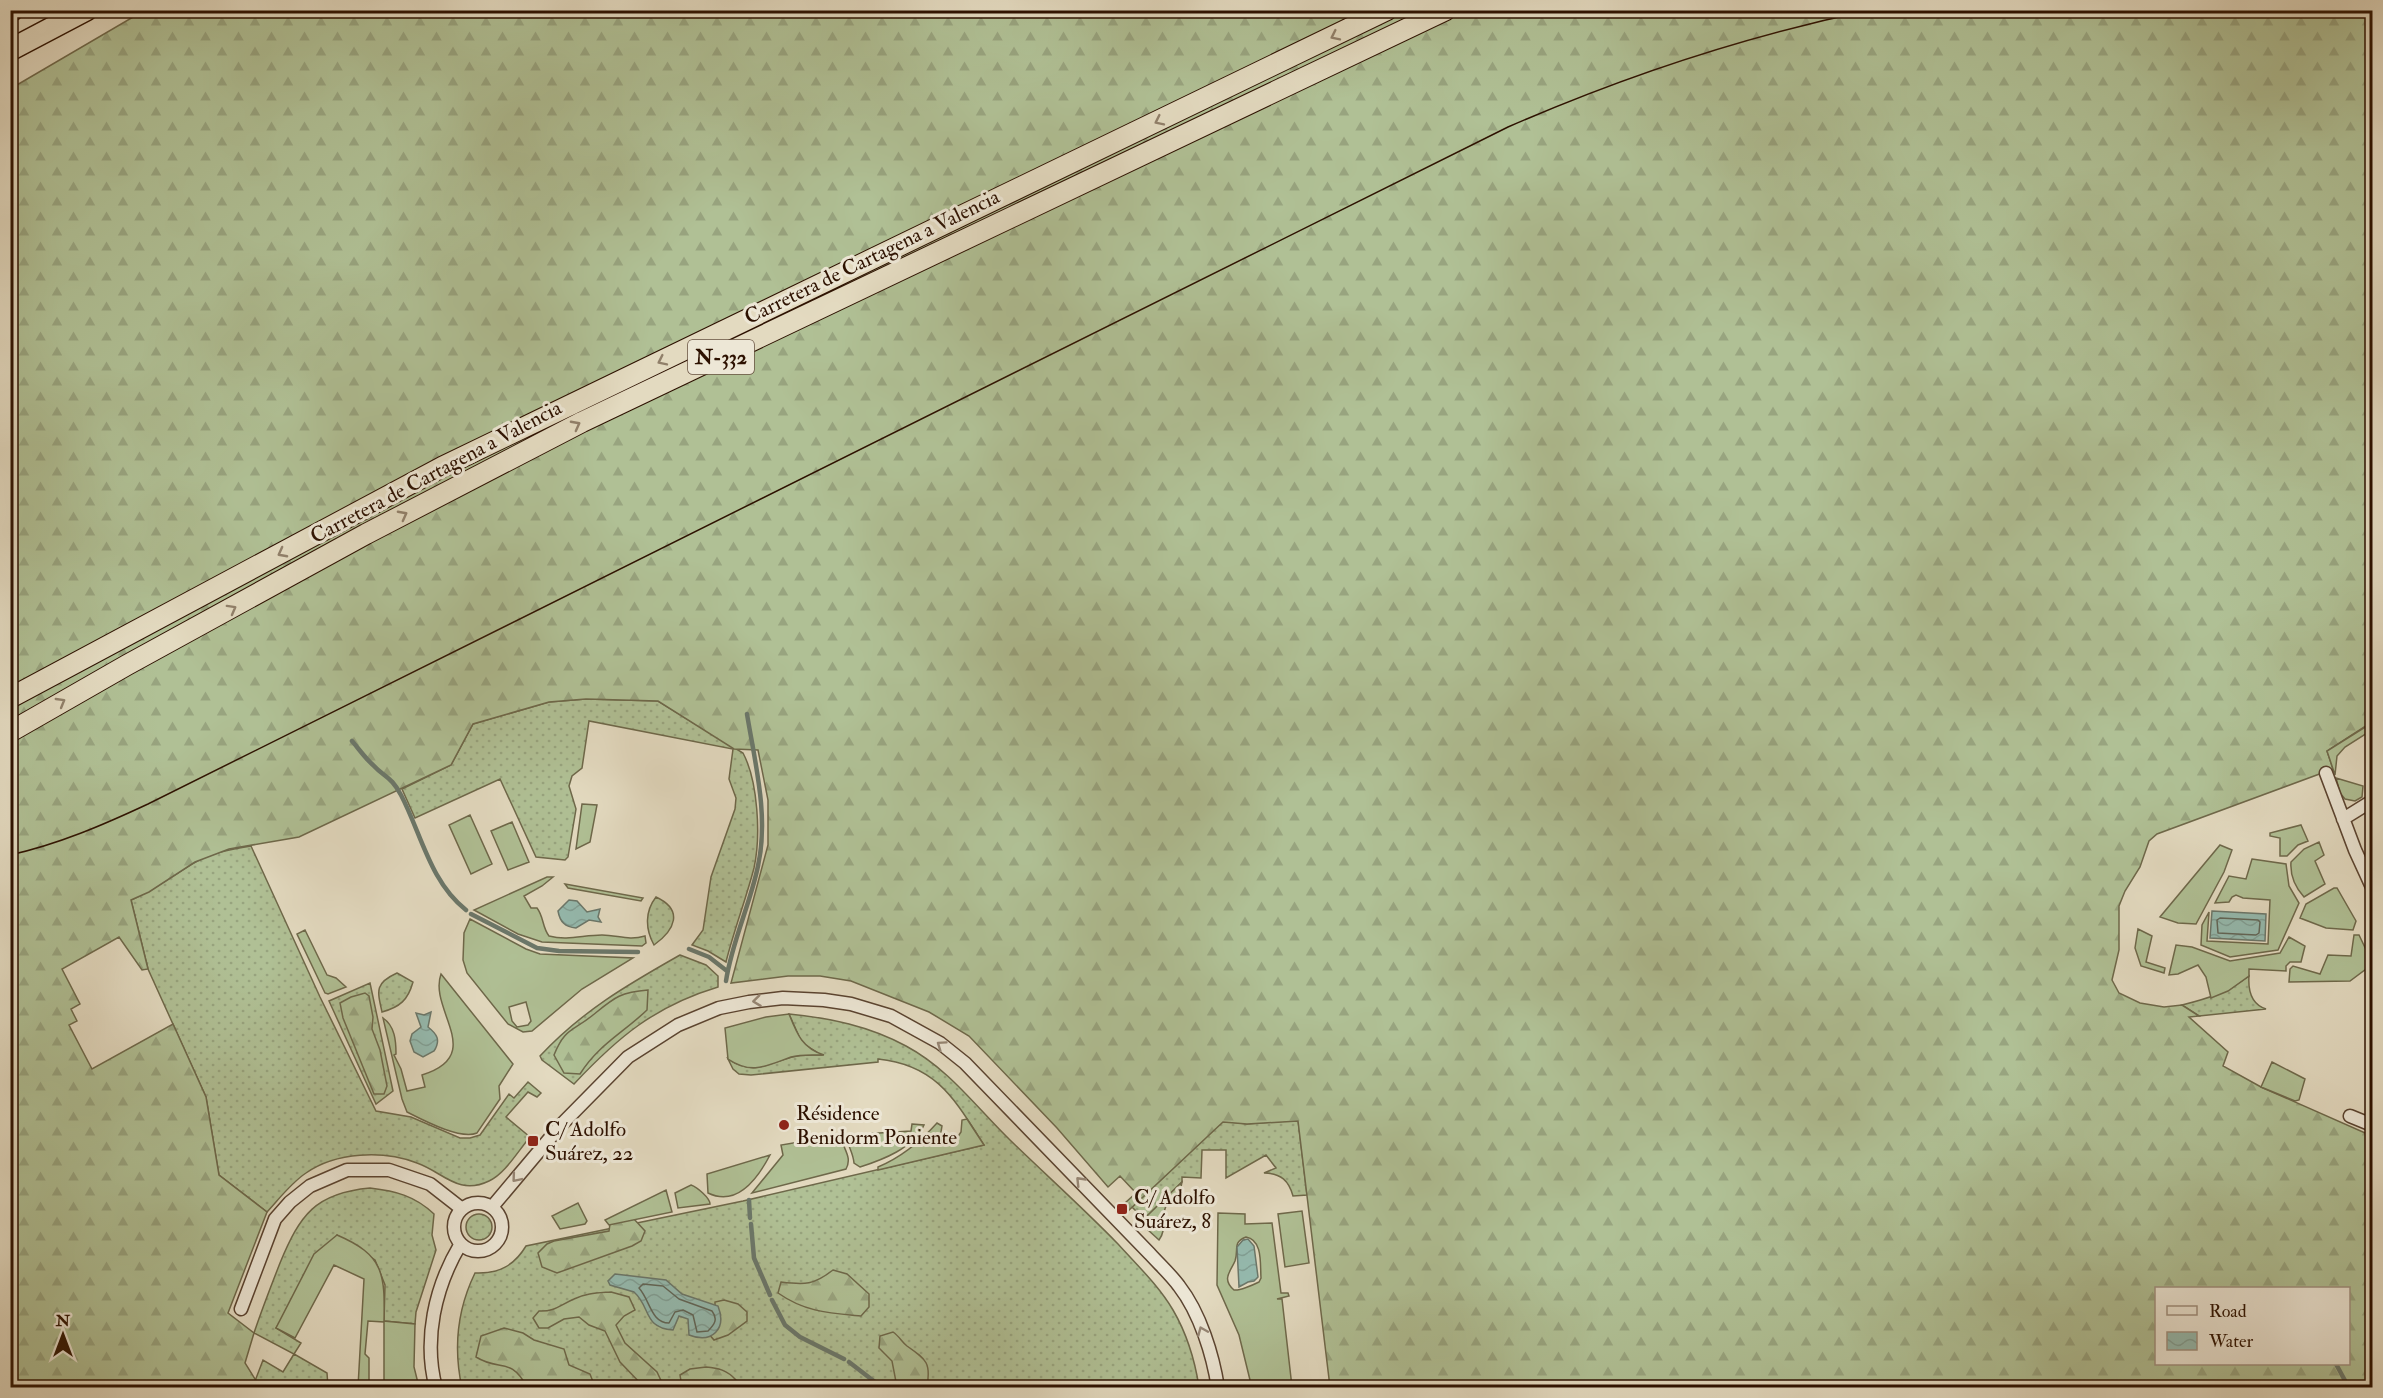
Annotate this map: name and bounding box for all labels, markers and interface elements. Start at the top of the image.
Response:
one-way arrow [1330,29,1341,40]
one-way arrow [1154,113,1165,125]
street label: Carretera de Cartagena a Valencia [740,183,1004,331]
road number: N-332 [688,340,754,374]
one-way arrow [658,354,669,366]
street label: Carretera de Cartagena a Valencia [306,394,567,550]
one-way arrow [570,421,580,432]
one-way arrow [397,511,407,522]
one-way arrow [277,546,288,557]
one-way arrow [226,605,236,616]
one-way arrow [55,698,65,709]
one-way arrow [752,994,761,1007]
one-way arrow [937,1041,948,1052]
place label: Résidence Benidorm Poniente [796,1100,957,1151]
place label: C/ Adolfo Suárez, 22 [545,1116,633,1167]
marker: Résidence Benidorm Poniente [777,1118,791,1132]
marker: C/ Adolfo Suárez, 22 [526,1134,540,1148]
one-way arrow [512,1171,523,1182]
one-way arrow [1077,1178,1088,1189]
place label: C/ Adolfo Suárez, 8 [1134,1184,1215,1235]
marker: C/ Adolfo Suárez, 8 [1115,1202,1129,1216]
legend [2155,1287,2350,1365]
text: Road [2209,1300,2247,1323]
north arrow [33,1305,93,1365]
text: N [55,1311,71,1331]
one-way arrow [1197,1327,1209,1338]
text: Water [2208,1330,2253,1353]

